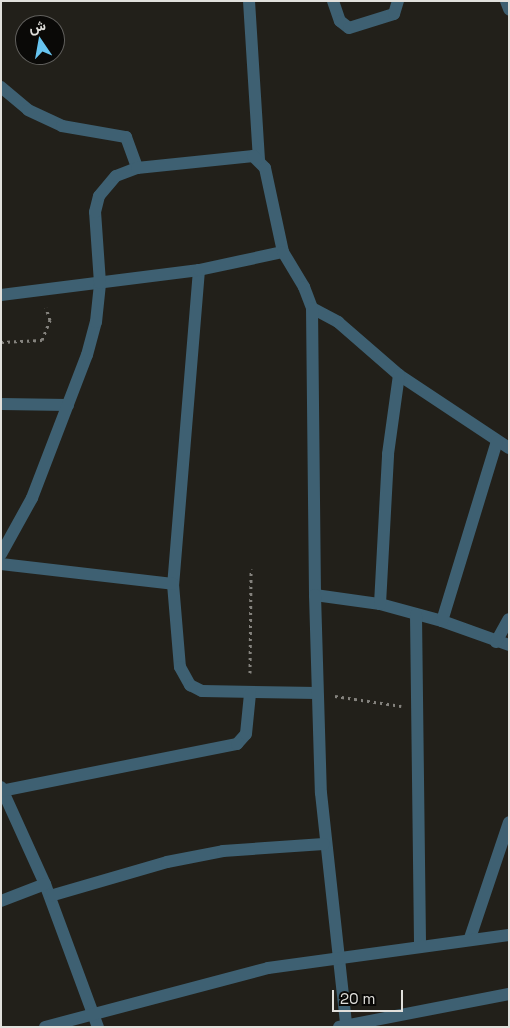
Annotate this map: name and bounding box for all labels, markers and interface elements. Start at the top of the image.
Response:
north arrow [15,15,65,65]
text: ش [27,16,47,37]
scale bar [335,980,406,1012]
text: 20 m [340,989,375,1008]

